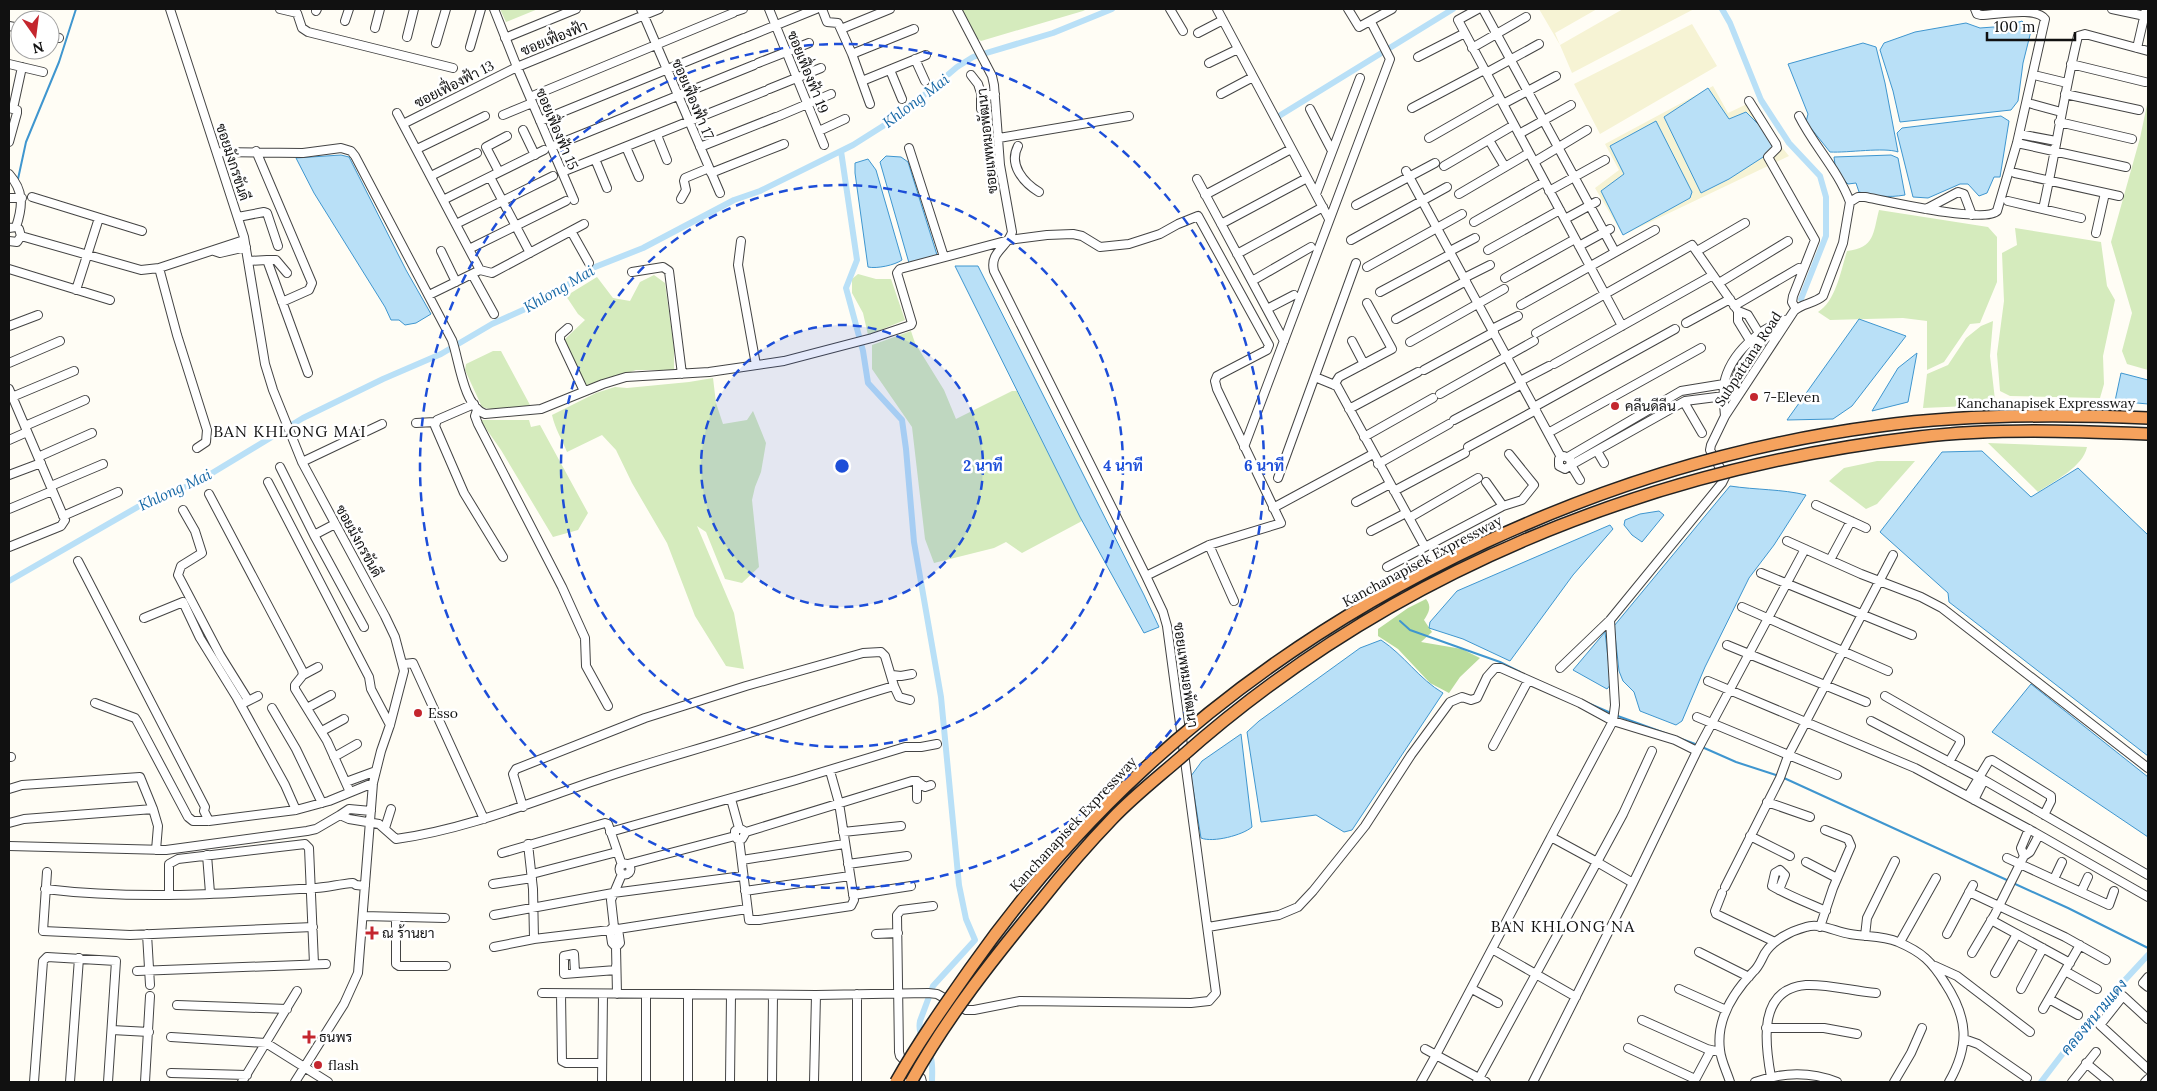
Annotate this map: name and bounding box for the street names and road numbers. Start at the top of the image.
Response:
street label: ซอยเฟื่องฟ้า [517,14,590,60]
street label: ซอยเฟื่องฟ้า 19 [783,27,836,116]
street label: ซอยเฟื่องฟ้า 13 [410,53,497,112]
street label: ซอยเฟื่องฟ้า 17 [668,55,721,143]
street label: ซอยเฟื่องฟ้า 15 [532,84,585,173]
street label: ซอยแพหมอพัฒนา [972,87,1002,195]
street label: ซอยมังกรขันดี [212,121,254,203]
street label: Subpattana Road [1711,308,1785,410]
street label: Kanchanapisek Expressway [1957,394,2136,412]
street label: ซอยมังกรขันดี [332,502,386,580]
street label: Kanchanapisek Expressway [1339,511,1505,611]
street label: ซอยแพหมอพัฒนา [1170,621,1202,729]
street label: Kanchanapisek Expressway [1006,752,1141,895]

